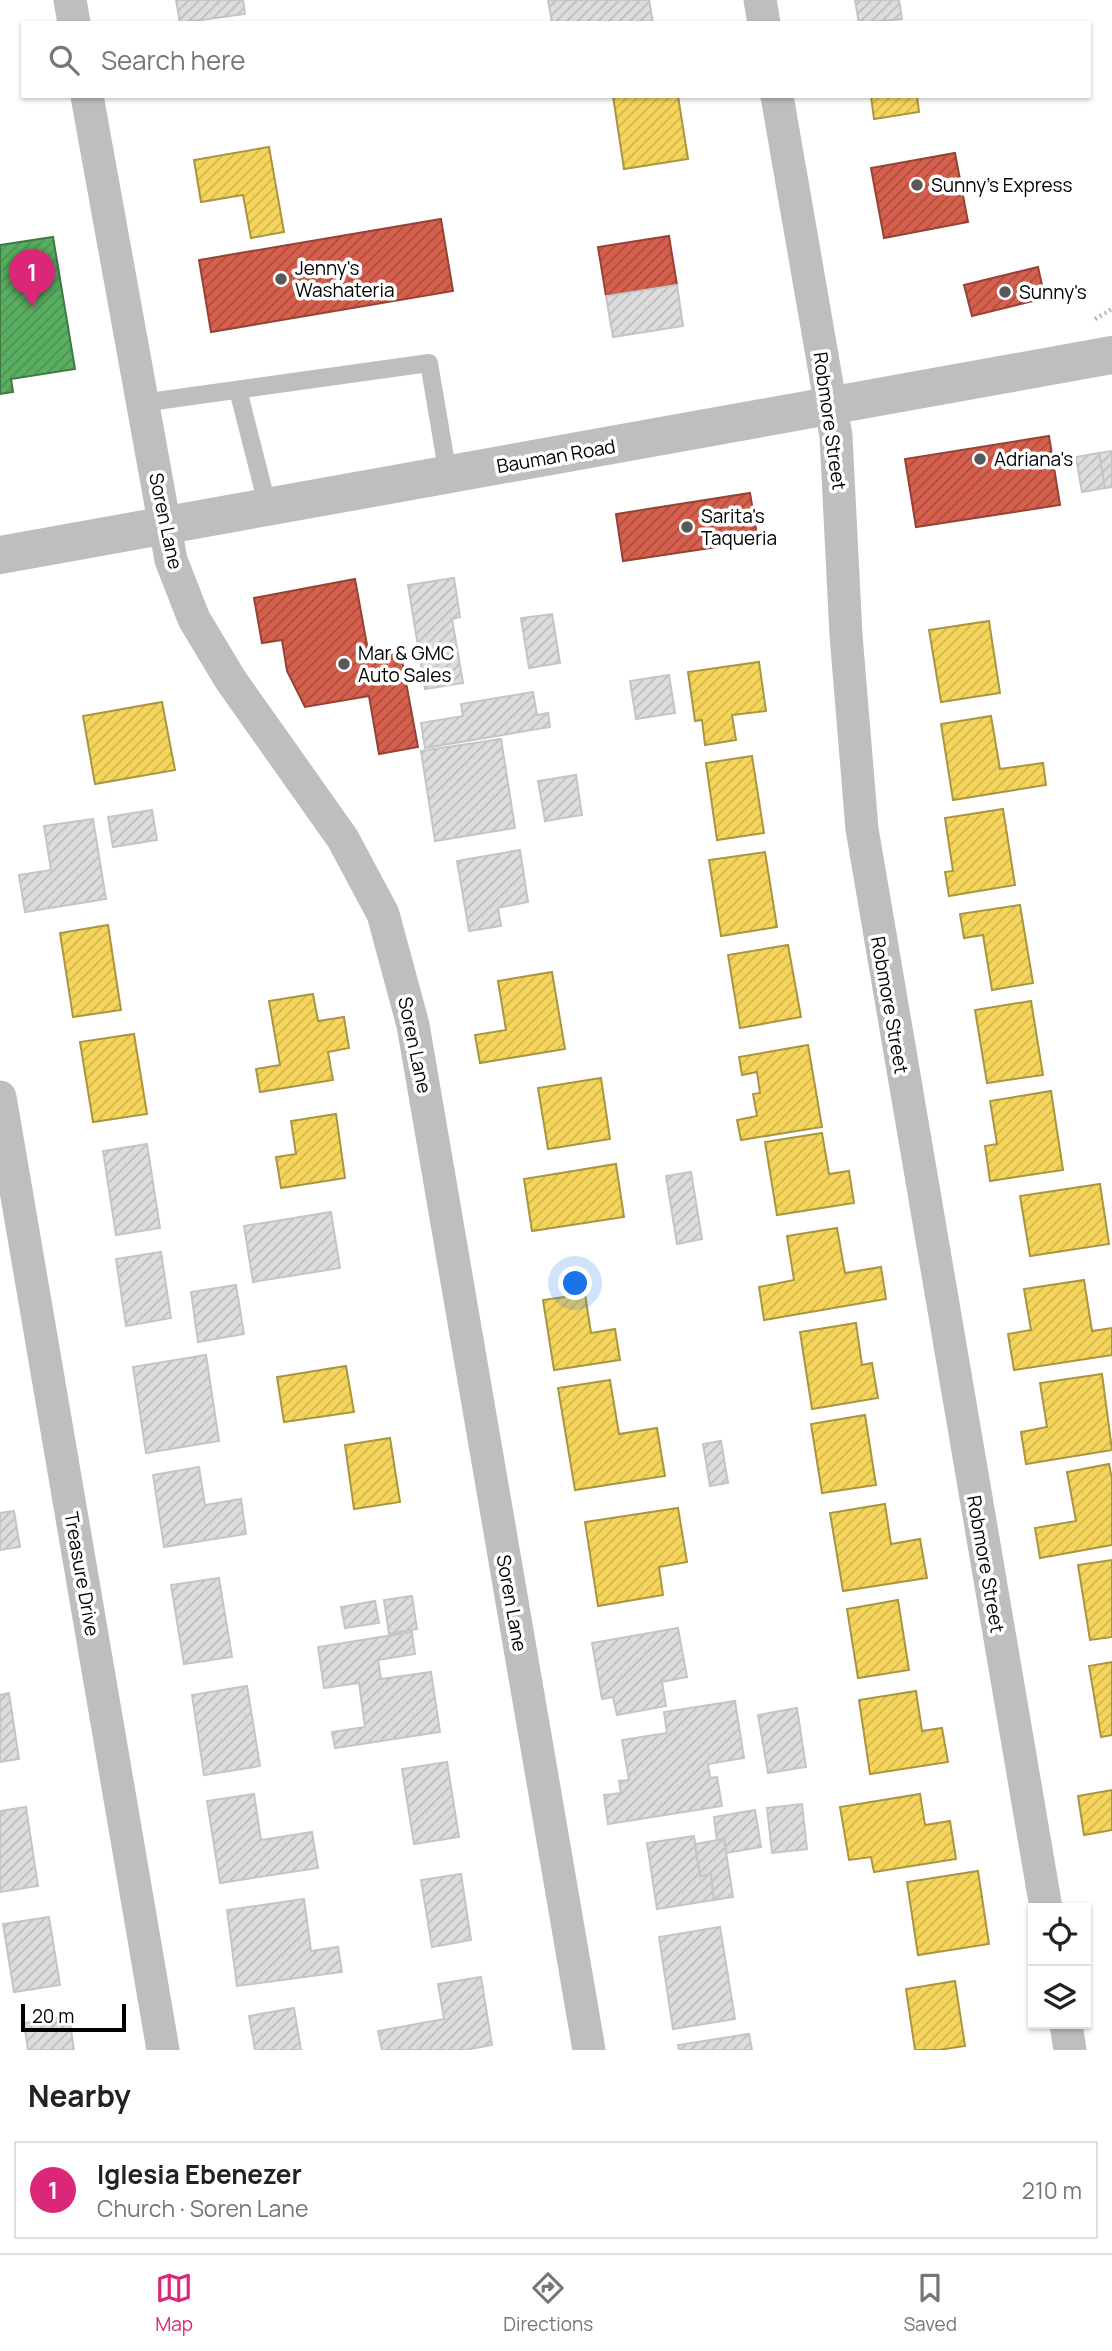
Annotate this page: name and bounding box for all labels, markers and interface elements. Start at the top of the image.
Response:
search box [21,21,1091,98]
icon: search [45,41,83,79]
text: Search here [101,42,246,78]
place label: Sunny's Express [931,172,1073,198]
marker: Sunny's Express [909,177,925,193]
pin: 1 [9,249,55,307]
place label: Jenny's Washateria [295,255,394,303]
marker: Jenny's Washateria [273,271,289,287]
place label: Sunny's [1019,279,1087,305]
marker: Sunny's [997,284,1013,300]
street label: Robmore Street [807,350,853,492]
street label: Bauman Road [495,433,617,479]
place label: Adriana's [994,446,1073,472]
marker: Adriana's [972,451,988,467]
street label: Soren Lane [143,470,189,572]
place label: Sarita's Taqueria [701,503,777,551]
marker: Sarita's Taqueria [679,519,695,535]
place label: Mar & GMC Auto Sales [358,640,454,688]
marker: Mar & GMC Auto Sales [336,656,352,672]
street label: Robmore Street [865,934,915,1076]
street label: Soren Lane [392,994,438,1096]
your location [558,1266,592,1300]
street label: Robmore Street [961,1493,1011,1635]
street label: Treasure Drive [58,1510,106,1638]
street label: Soren Lane [491,1552,533,1654]
map controls [1028,1903,1091,2029]
button: locate [1028,1903,1091,1966]
button: layers [1028,1966,1091,2029]
scale bar [21,2001,126,2033]
text: 20 m [32,2003,74,2029]
text: Nearby [28,2075,131,2116]
text: Iglesia Ebenezer [97,2156,302,2192]
text: 1 [48,2174,58,2206]
text: 210 m [1022,2174,1082,2206]
text: Church · Soren Lane [97,2192,308,2224]
tab: Map [155,2269,193,2337]
tab: Directions [503,2269,593,2337]
tab: Saved [903,2269,957,2337]

